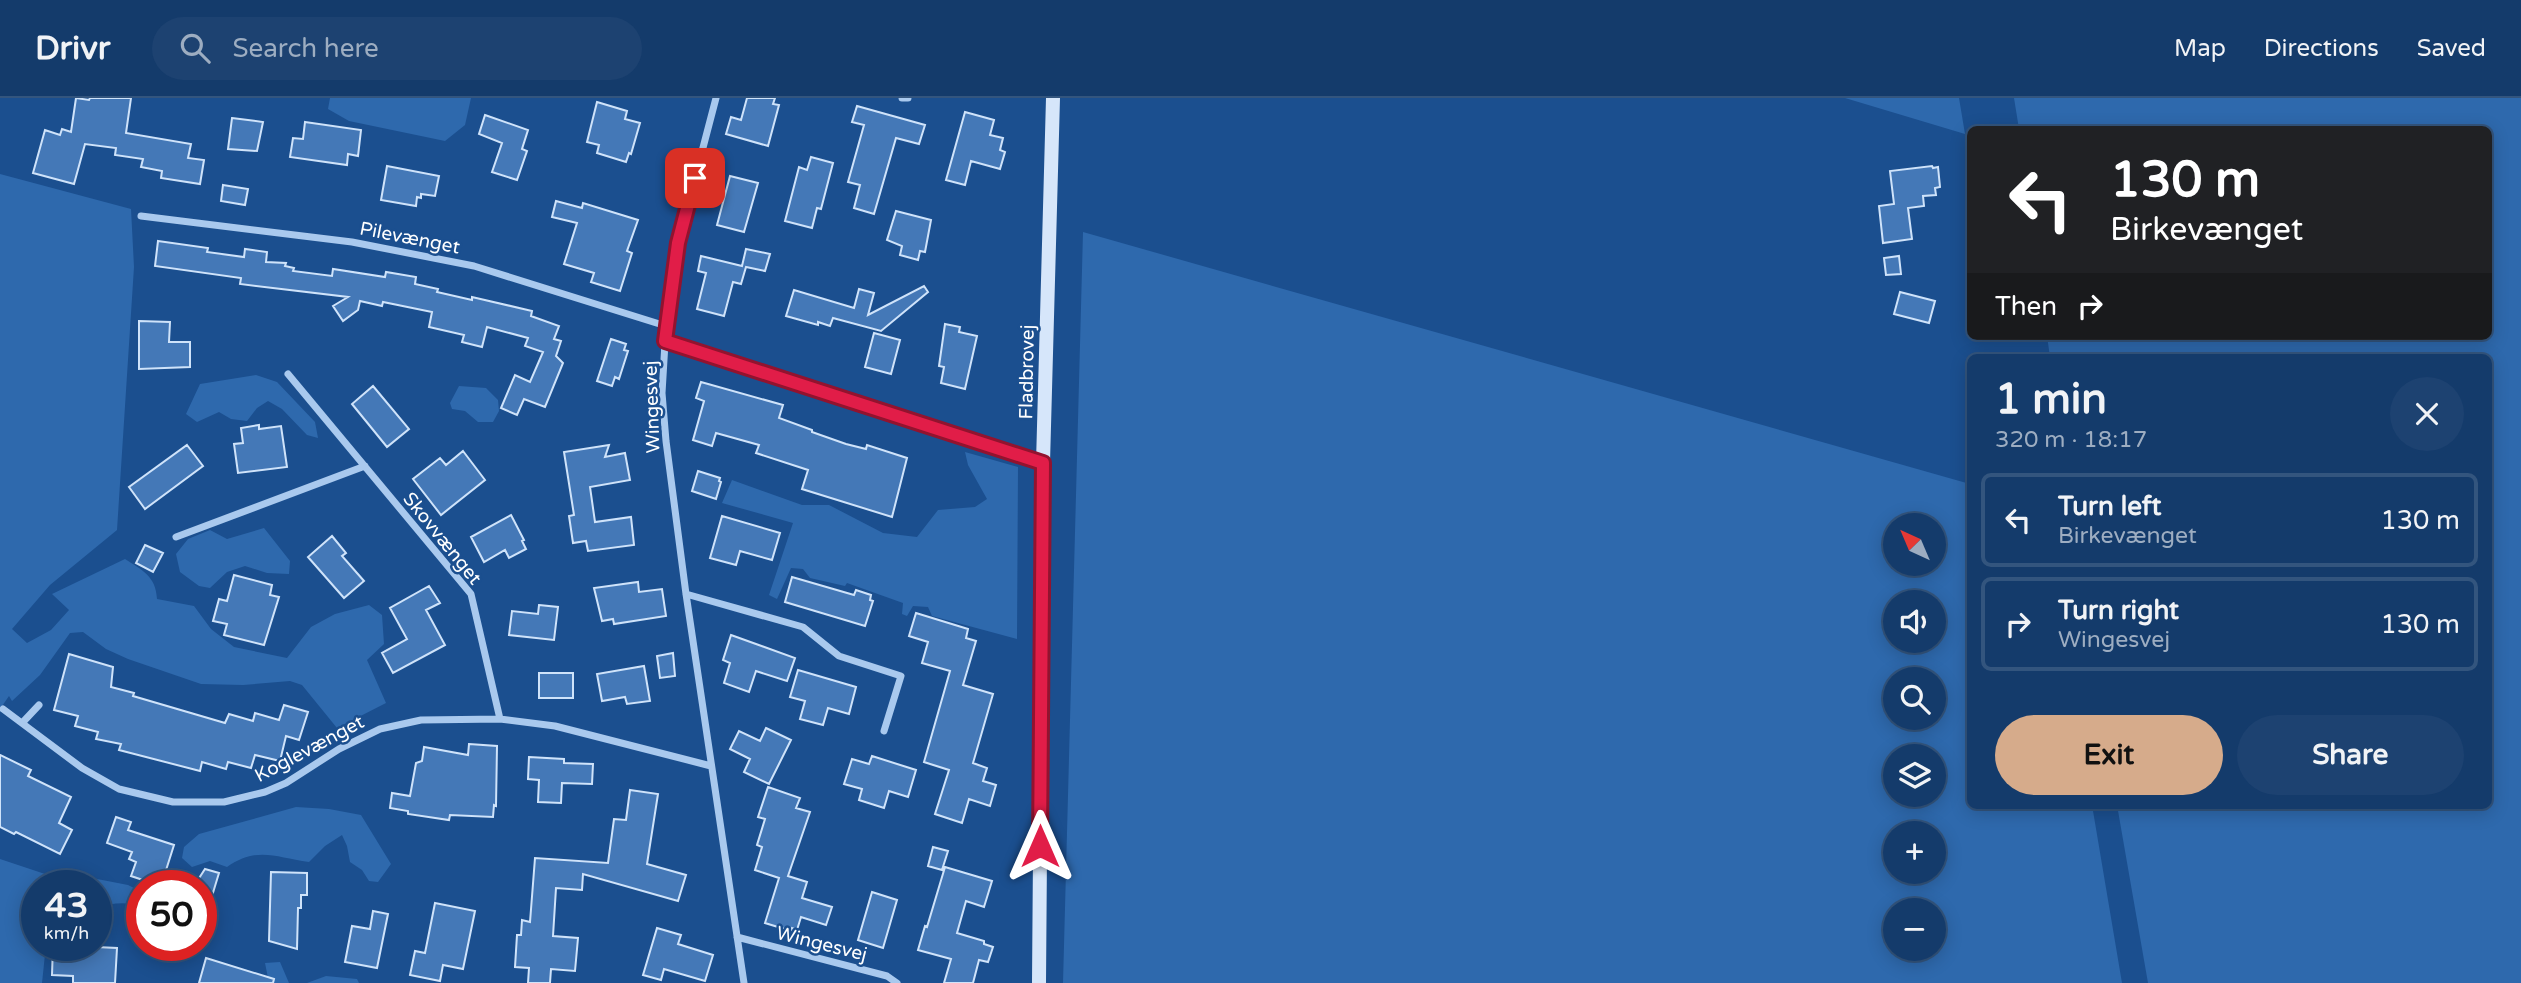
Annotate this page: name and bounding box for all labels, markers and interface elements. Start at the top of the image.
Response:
search box [152,17,642,80]
text: Drivr [35,29,110,68]
icon: search [176,29,214,67]
text: Search here [232,33,379,64]
text: Map [2174,34,2226,63]
text: Directions [2264,34,2379,63]
text: Saved [2417,34,2486,63]
pin [665,148,725,208]
text: 130 m [2110,151,2260,210]
icon: left [1995,154,2086,245]
icon: arrive [676,159,714,197]
text: Birkevænget [2110,211,2303,249]
street label: Pilevænget [358,217,462,258]
icon: right [2071,287,2109,325]
text: Then [1995,291,2057,322]
street label: Fladbrovej [1015,324,1039,420]
street label: Wingesvej [639,360,665,454]
text: 1 min [1995,374,2107,425]
button: close [2390,377,2464,451]
text: 320 m · 18:17 [1995,426,2147,454]
street label: Skovvænget [398,488,486,589]
text: Turn left [2058,491,2161,522]
icon: left [1999,501,2037,539]
text: 130 m [2380,505,2460,536]
north arrow [1883,513,1946,576]
map controls [1883,513,1946,961]
text: Birkevænget [2058,522,2197,550]
button: sound [1883,590,1946,653]
text: Turn right [2058,595,2179,626]
icon: right [1999,605,2037,643]
text: 130 m [2380,609,2460,640]
text: Wingesvej [2058,626,2170,654]
button: search [1883,667,1946,730]
street label: Koglevænget [251,711,368,787]
button: Exit [1995,715,2223,795]
button: Share [2237,715,2464,795]
button: layers [1883,744,1946,807]
position arrow [1003,809,1077,883]
button: + [1883,821,1946,884]
speed limit sign: 50 [126,870,217,961]
text: 43 [45,885,88,927]
button: − [1883,898,1946,961]
text: km/h [44,922,89,944]
street label: Wingesvej [774,922,869,966]

